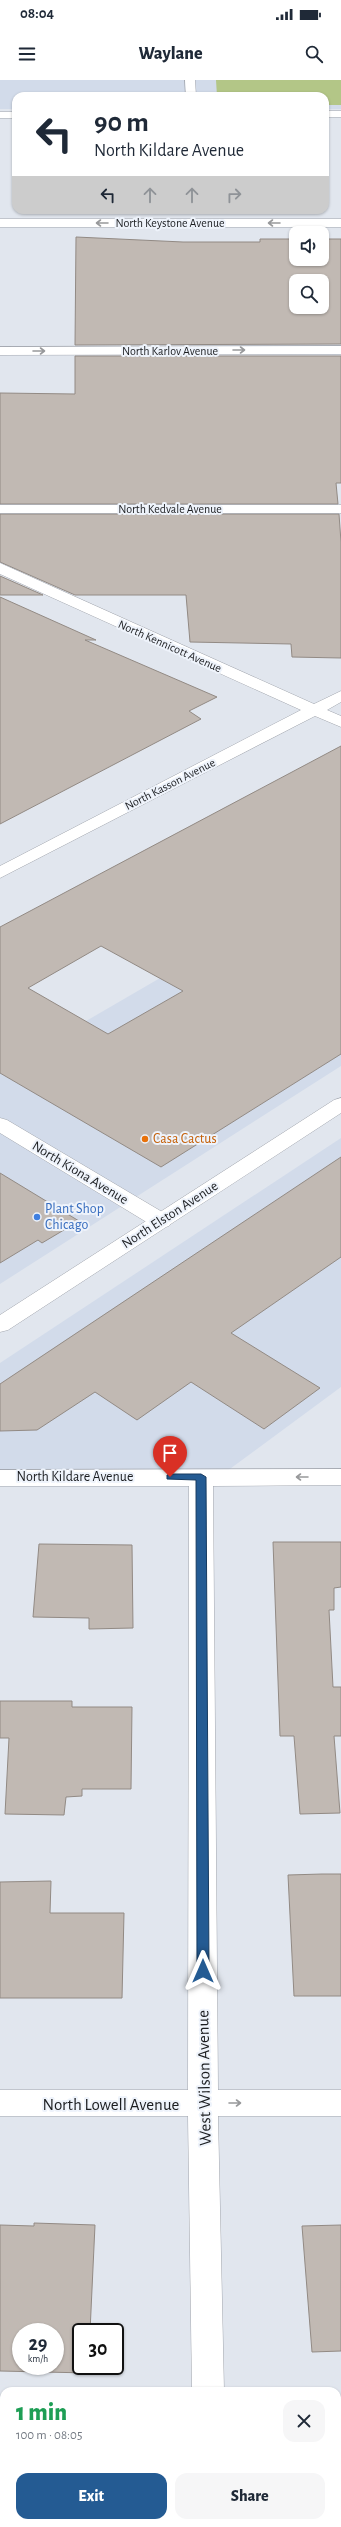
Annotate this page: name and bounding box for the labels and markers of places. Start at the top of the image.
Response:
place label: Casa Cactus [153,1132,217,1146]
marker: Casa Cactus [140,1134,150,1144]
place label: Plant Shop Chicago [45,1202,104,1232]
marker: Plant Shop Chicago [32,1212,42,1222]
pin [153,1436,187,1477]

